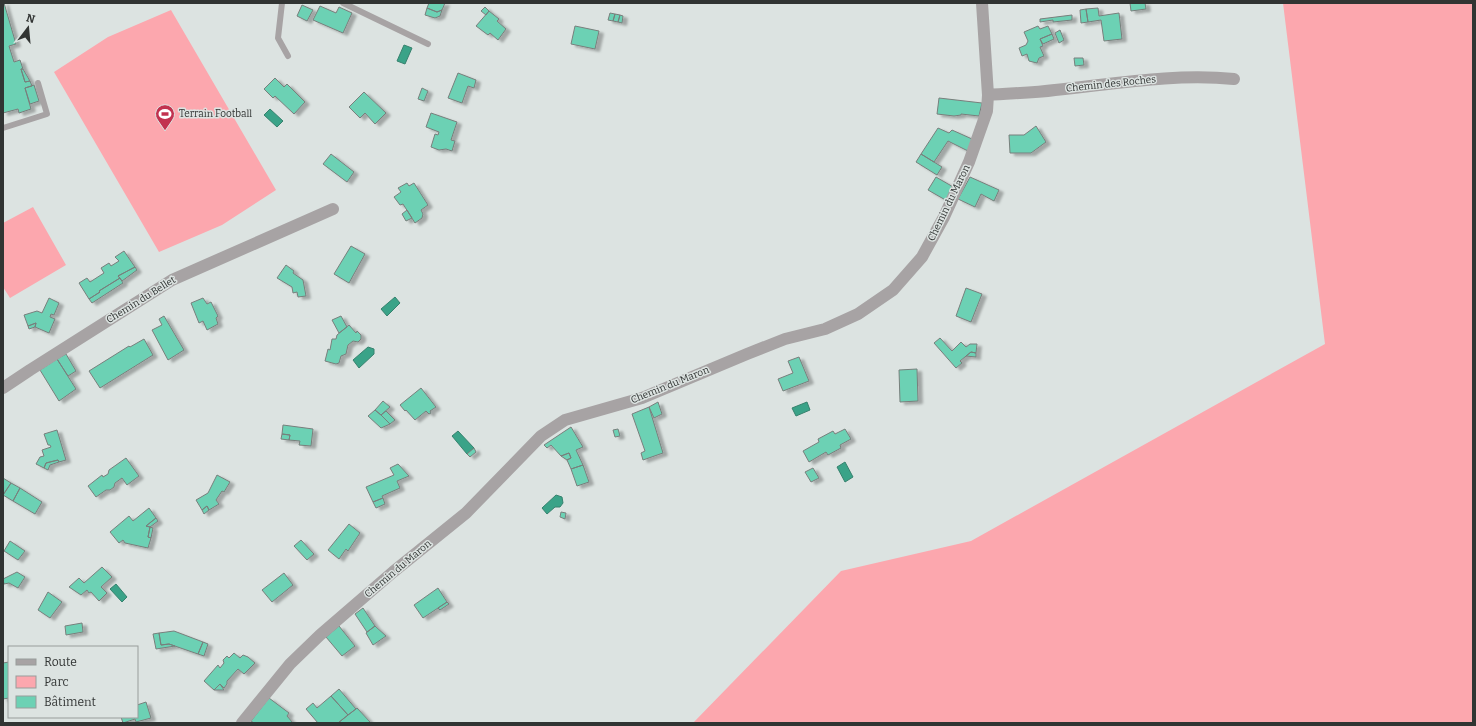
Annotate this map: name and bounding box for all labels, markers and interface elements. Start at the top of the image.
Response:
north arrow [8,8,48,48]
text: N [25,11,37,26]
street label: Chemin des Roches [1065,73,1157,95]
sports icon: Terrain Football [154,103,176,131]
place label: Terrain Football [179,108,252,120]
street label: Chemin du Maron [925,162,973,243]
street label: Chemin du Bellet [104,274,178,326]
street label: Chemin du Maron [629,364,711,406]
street label: Chemin du Maron [362,537,434,600]
legend [8,646,138,718]
text: Route [44,655,77,669]
text: Parc [44,675,69,689]
text: Bâtiment [44,695,97,709]

